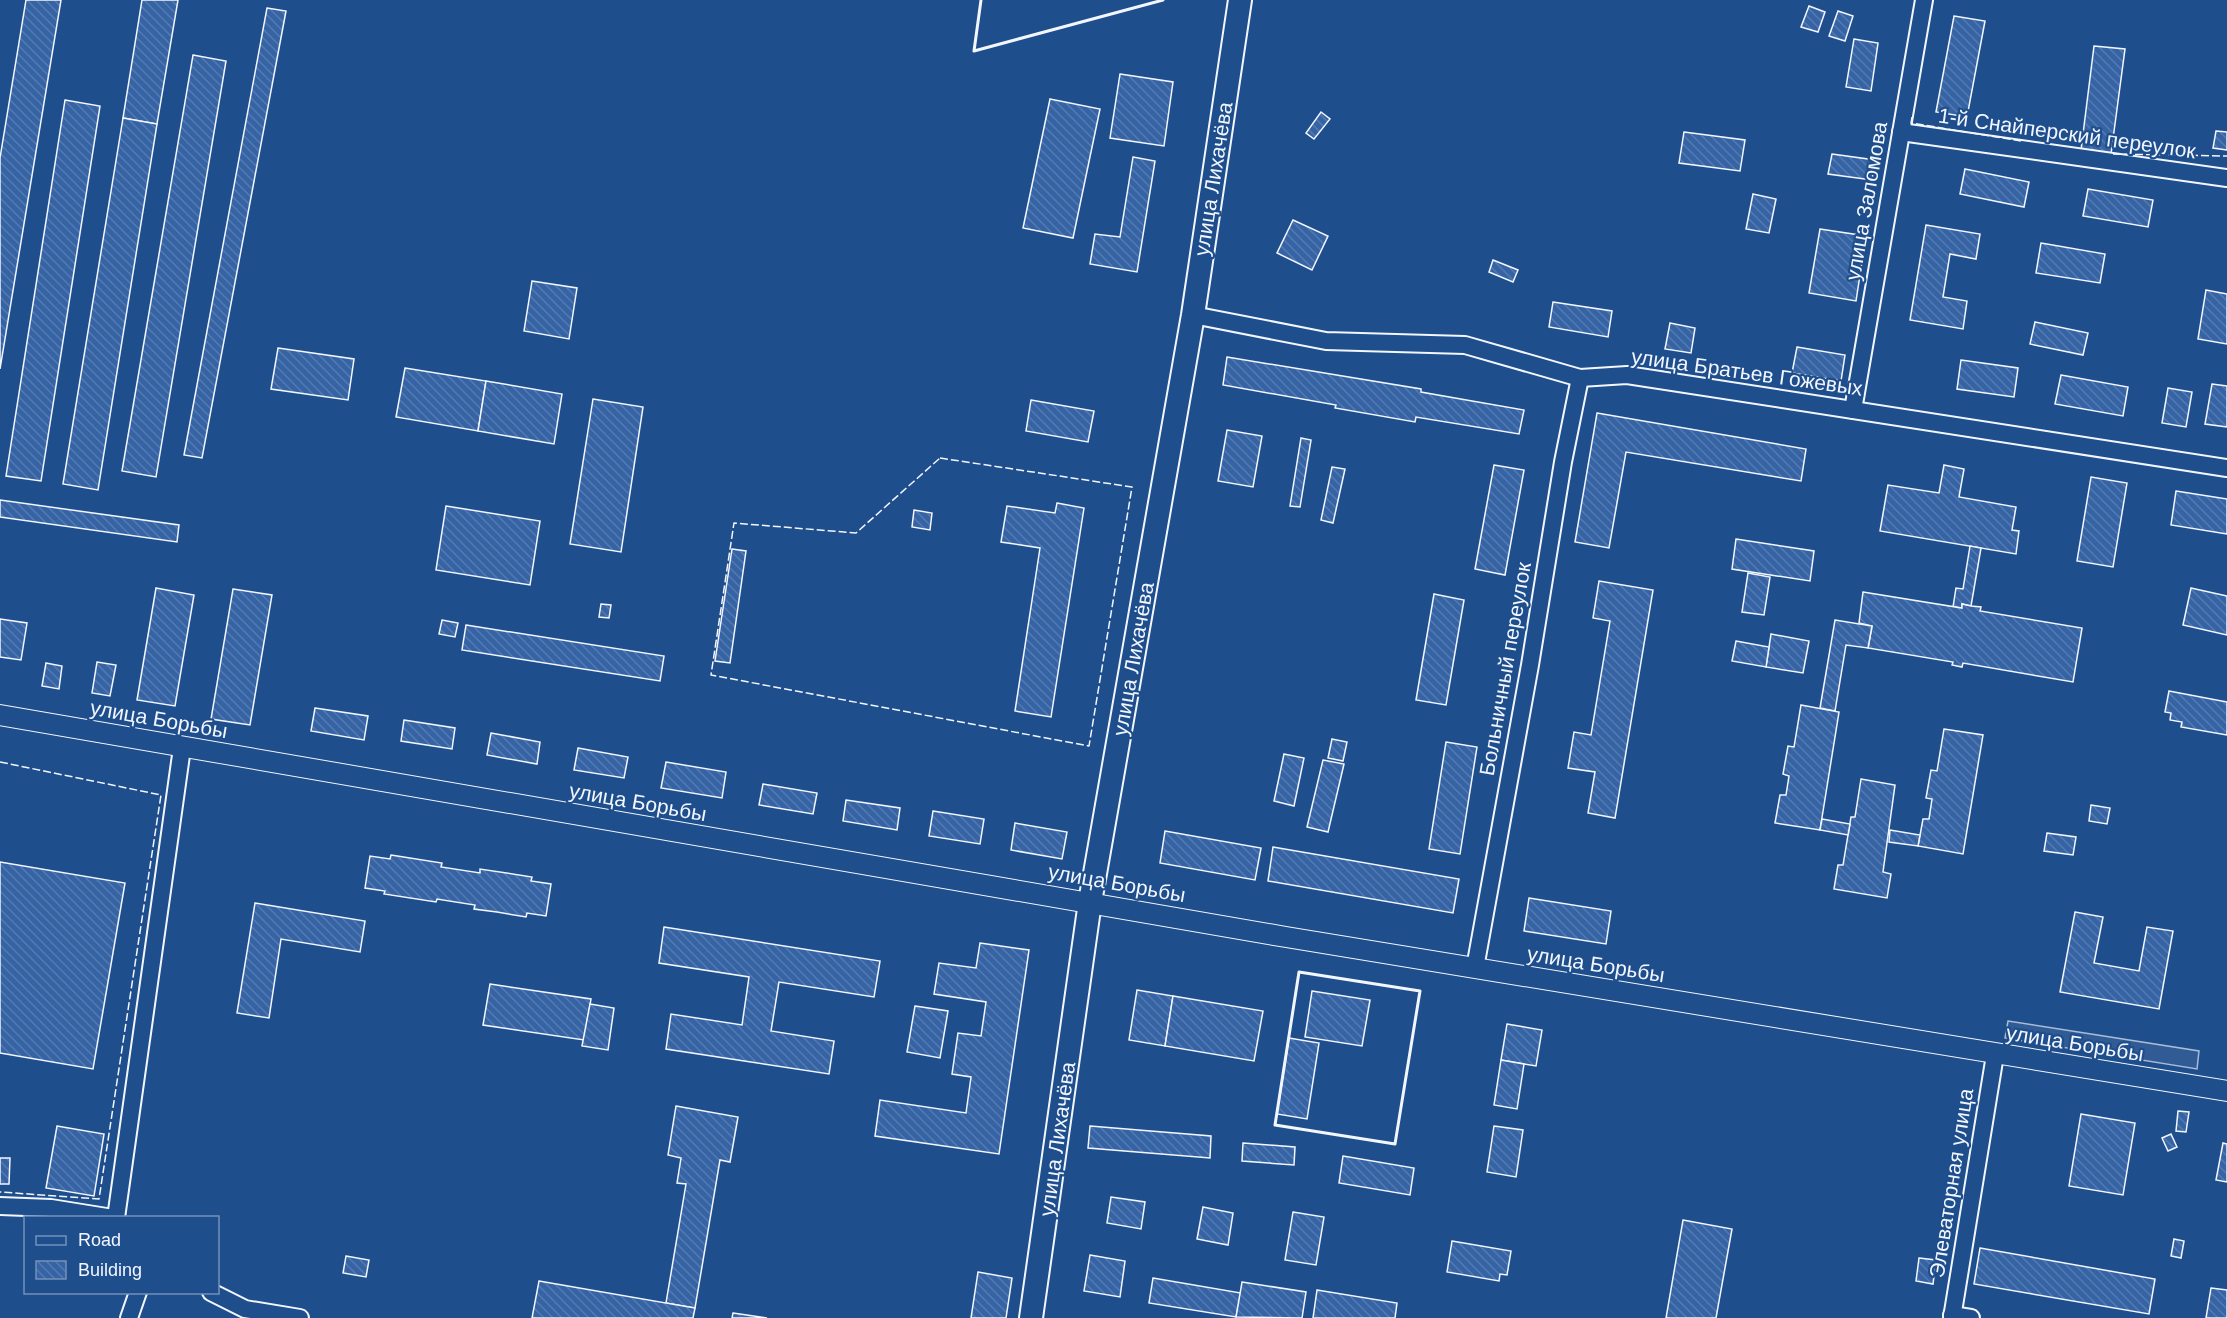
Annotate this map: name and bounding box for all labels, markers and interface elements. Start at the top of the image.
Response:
street label: улица Лихачёва [1189,100,1237,258]
street label: 1-й Снайперский переулок [1937,104,2198,163]
street label: улица Заломова [1841,120,1891,282]
street label: улица Братьев Гожевых [1630,344,1865,400]
street label: Больничный переулок [1475,560,1535,778]
street label: улица Лихачёва [1108,580,1158,738]
street label: улица Борьбы [89,696,229,742]
street label: улица Борьбы [568,779,708,825]
street label: улица Борьбы [1047,860,1187,906]
street label: улица Борьбы [1526,942,1666,986]
street label: улица Борьбы [2005,1021,2145,1065]
street label: улица Лихачёва [1035,1060,1079,1218]
street label: Элеваторная улица [1925,1086,1977,1279]
legend [24,1216,219,1294]
text: Road [78,1230,121,1250]
text: Building [78,1260,142,1280]

